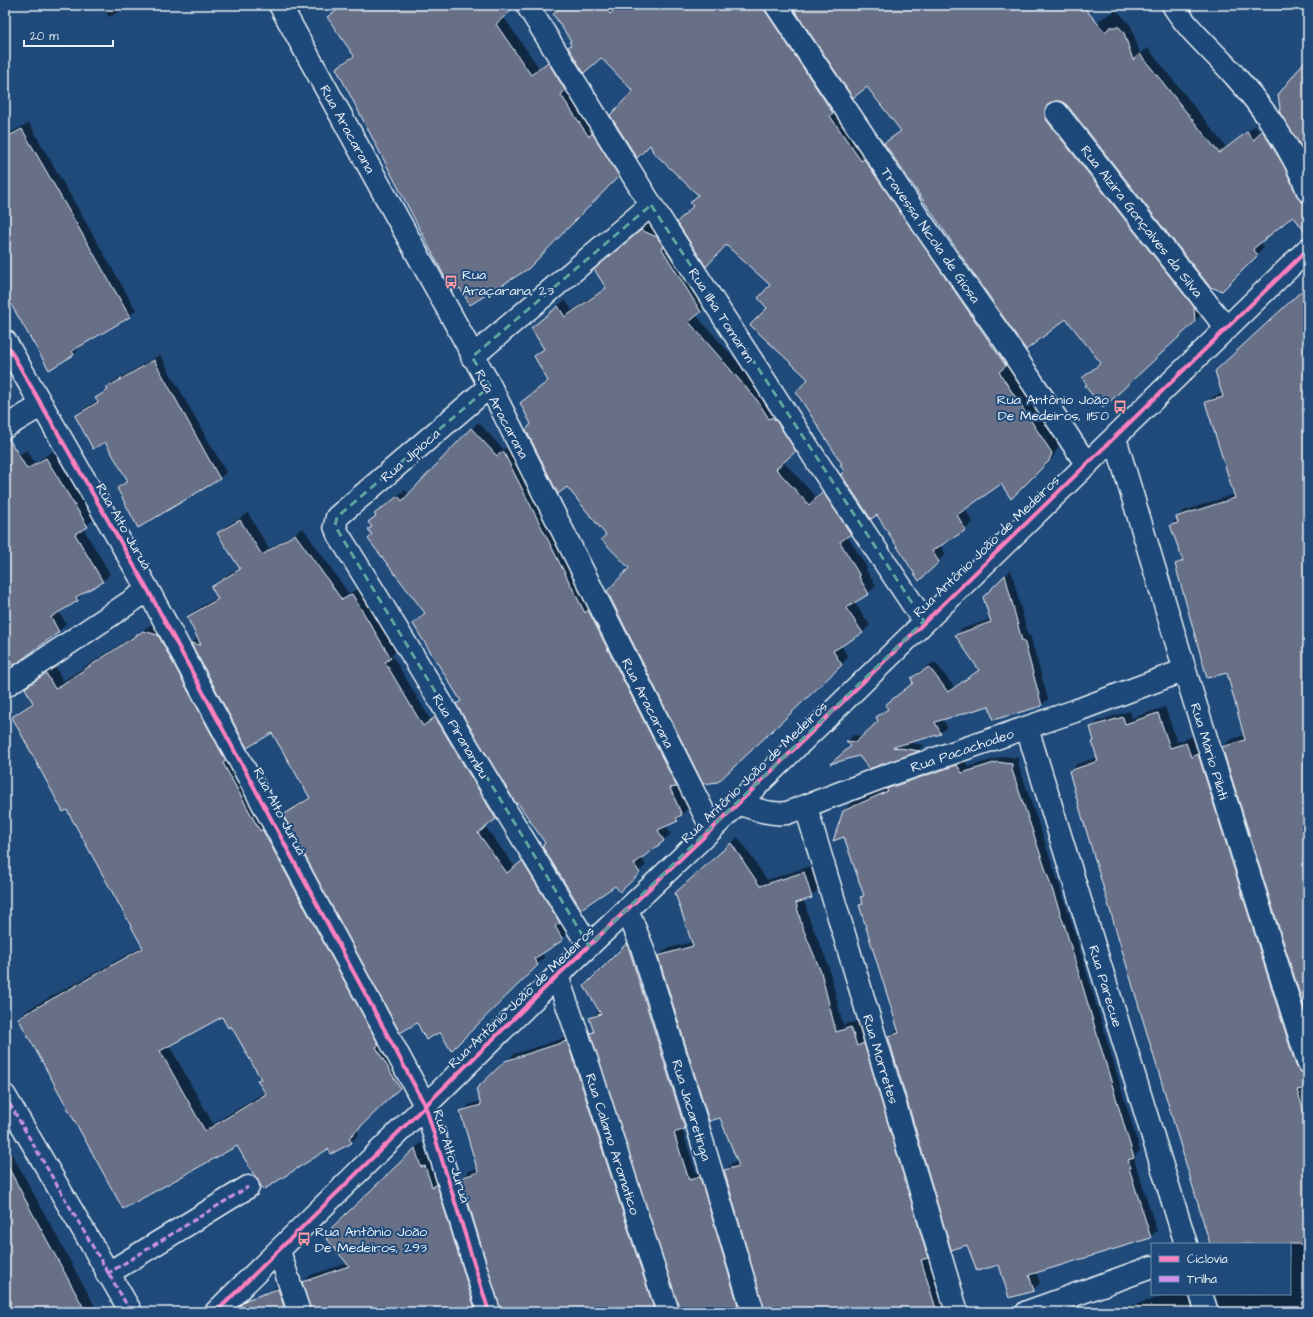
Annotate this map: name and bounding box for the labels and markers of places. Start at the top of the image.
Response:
place label: Rua Araçarana, 23 [462,265,554,301]
bus stop icon: Rua Araçarana, 23 [443,274,459,290]
place label: Rua Antônio João De Medeiros, 1150 [997,390,1109,426]
bus stop icon: Rua Antônio João De Medeiros, 1150 [1112,399,1128,415]
place label: Rua Antônio João De Medeiros, 293 [315,1222,427,1258]
bus stop icon: Rua Antônio João De Medeiros, 293 [296,1231,312,1247]

